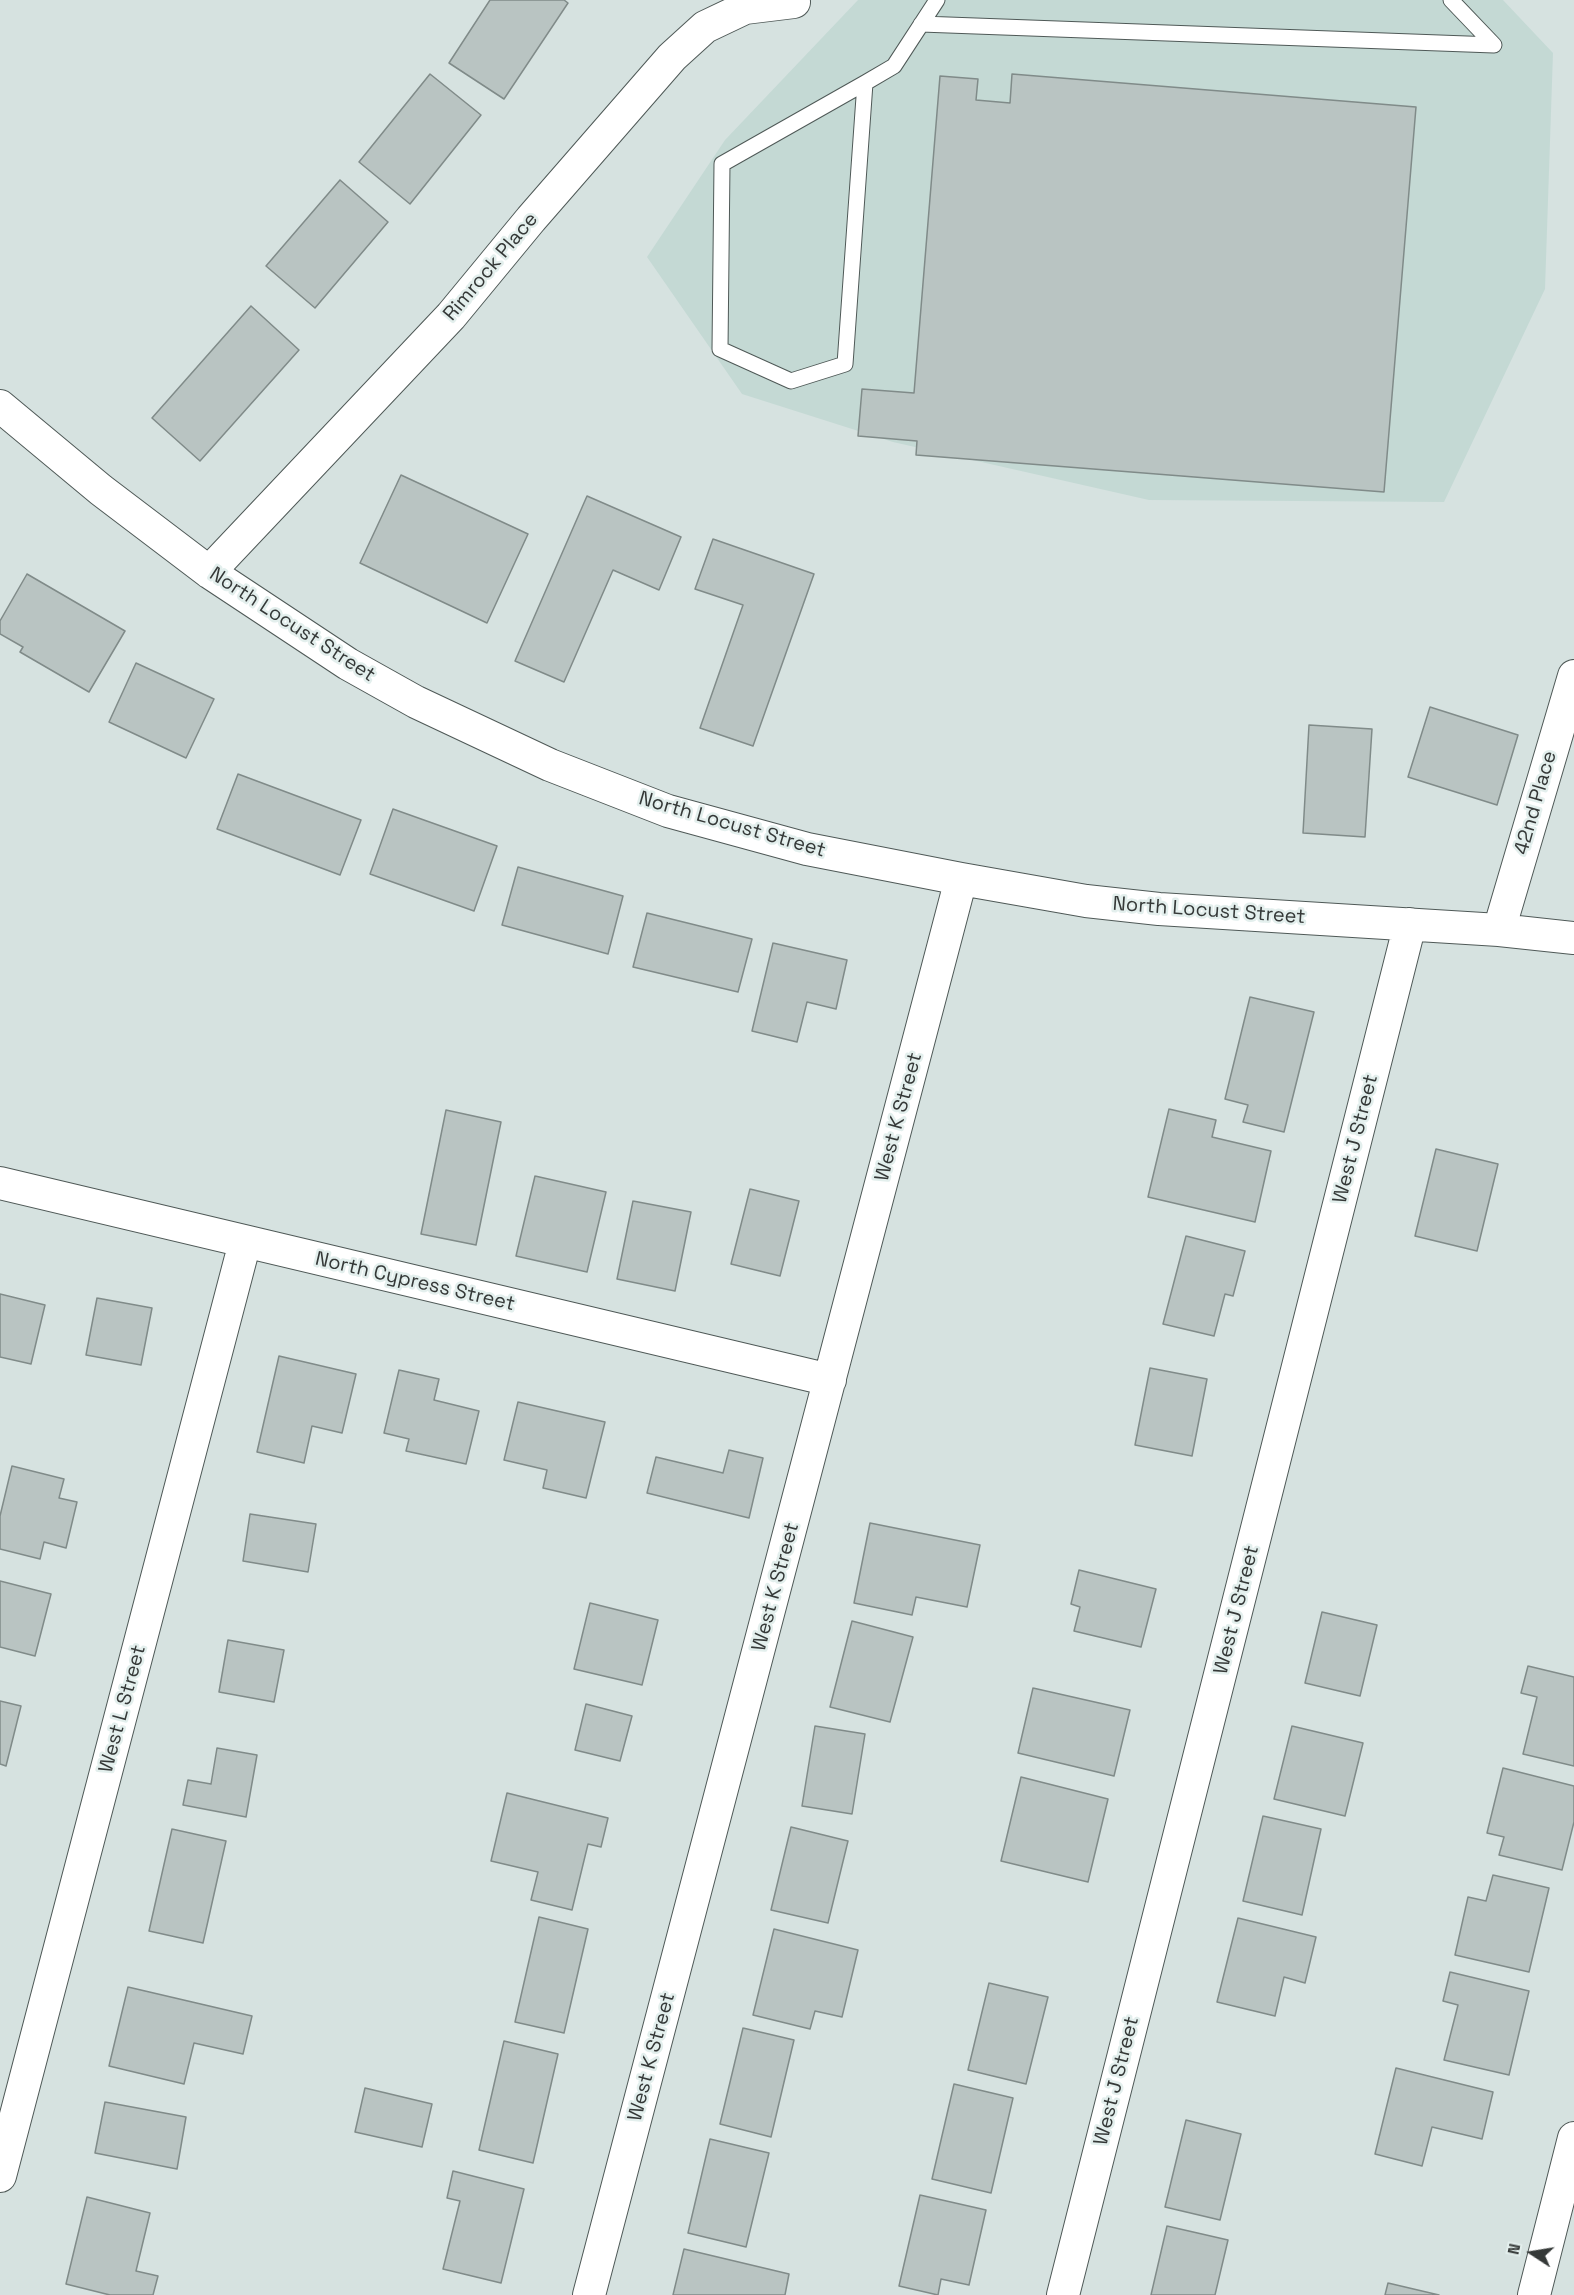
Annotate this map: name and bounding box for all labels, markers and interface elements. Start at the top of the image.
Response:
street label: Rimrock Place [439,208,543,326]
street label: North Locust Street [205,562,379,688]
street label: 42nd Place [1510,748,1562,858]
street label: North Locust Street [636,787,828,863]
street label: North Locust Street [1112,892,1306,930]
street label: West K Street [870,1050,928,1184]
street label: West J Street [1328,1072,1384,1206]
street label: North Cypress Street [313,1247,517,1317]
street label: West K Street [747,1520,805,1654]
street label: West J Street [1209,1543,1265,1677]
street label: West L Street [94,1643,152,1775]
street label: West K Street [623,1990,681,2124]
street label: West J Street [1089,2014,1145,2148]
north arrow [1502,2223,1562,2283]
text: N [1503,2242,1525,2257]

